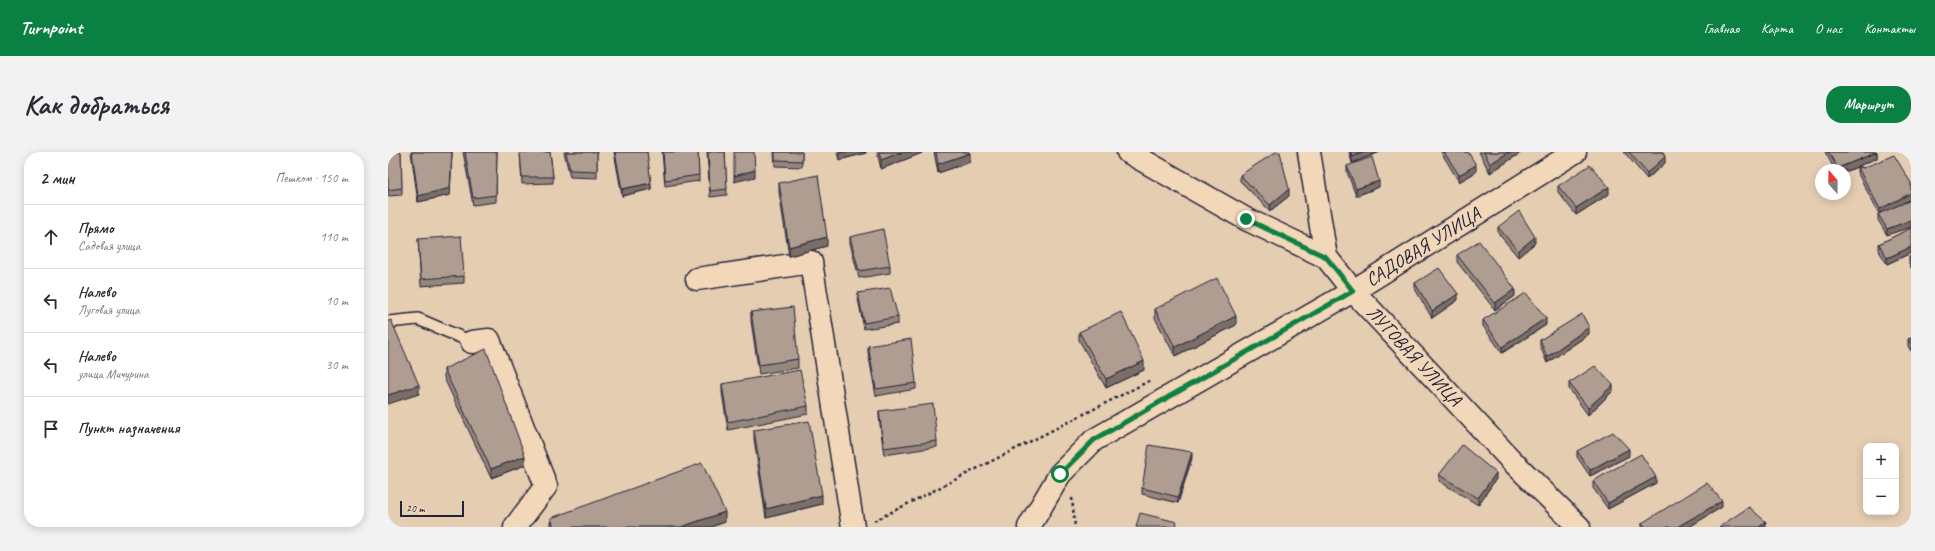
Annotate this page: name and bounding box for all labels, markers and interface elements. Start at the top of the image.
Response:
text: Turnpoint [20,16,82,40]
text: Главная [1704,20,1739,37]
text: Карта [1761,20,1793,37]
text: О нас [1815,20,1842,37]
text: Контакты [1864,20,1915,37]
button: Маршрут [1826,86,1911,123]
text: Как добраться [24,87,169,122]
north arrow [1815,164,1851,200]
text: 2 мин [40,168,75,189]
text: Пешком · 150 m [275,170,348,186]
street label: САДОВАЯ УЛИЦА [1361,201,1486,292]
route end [1237,210,1255,228]
text: Прямо [78,219,114,238]
icon: ahead [40,226,62,248]
text: 110 m [320,229,348,245]
text: Садовая улица [78,238,140,254]
text: Налево [78,283,116,302]
icon: left [40,290,62,312]
text: 10 m [326,293,348,309]
street label: ЛУГОВАЯ УЛИЦА [1361,301,1468,412]
text: Луговая улица [78,302,140,318]
text: Налево [78,347,116,366]
icon: left [40,354,62,376]
text: 30 m [326,357,348,373]
text: улица Мичурина [78,366,149,382]
icon: arrive [40,418,62,440]
text: Пункт назначения [78,419,180,438]
map controls [1863,443,1899,515]
button: + [1863,443,1899,479]
route start [1051,465,1069,483]
button: − [1863,479,1899,515]
scale bar [400,499,464,518]
text: 20 m [406,501,425,515]

